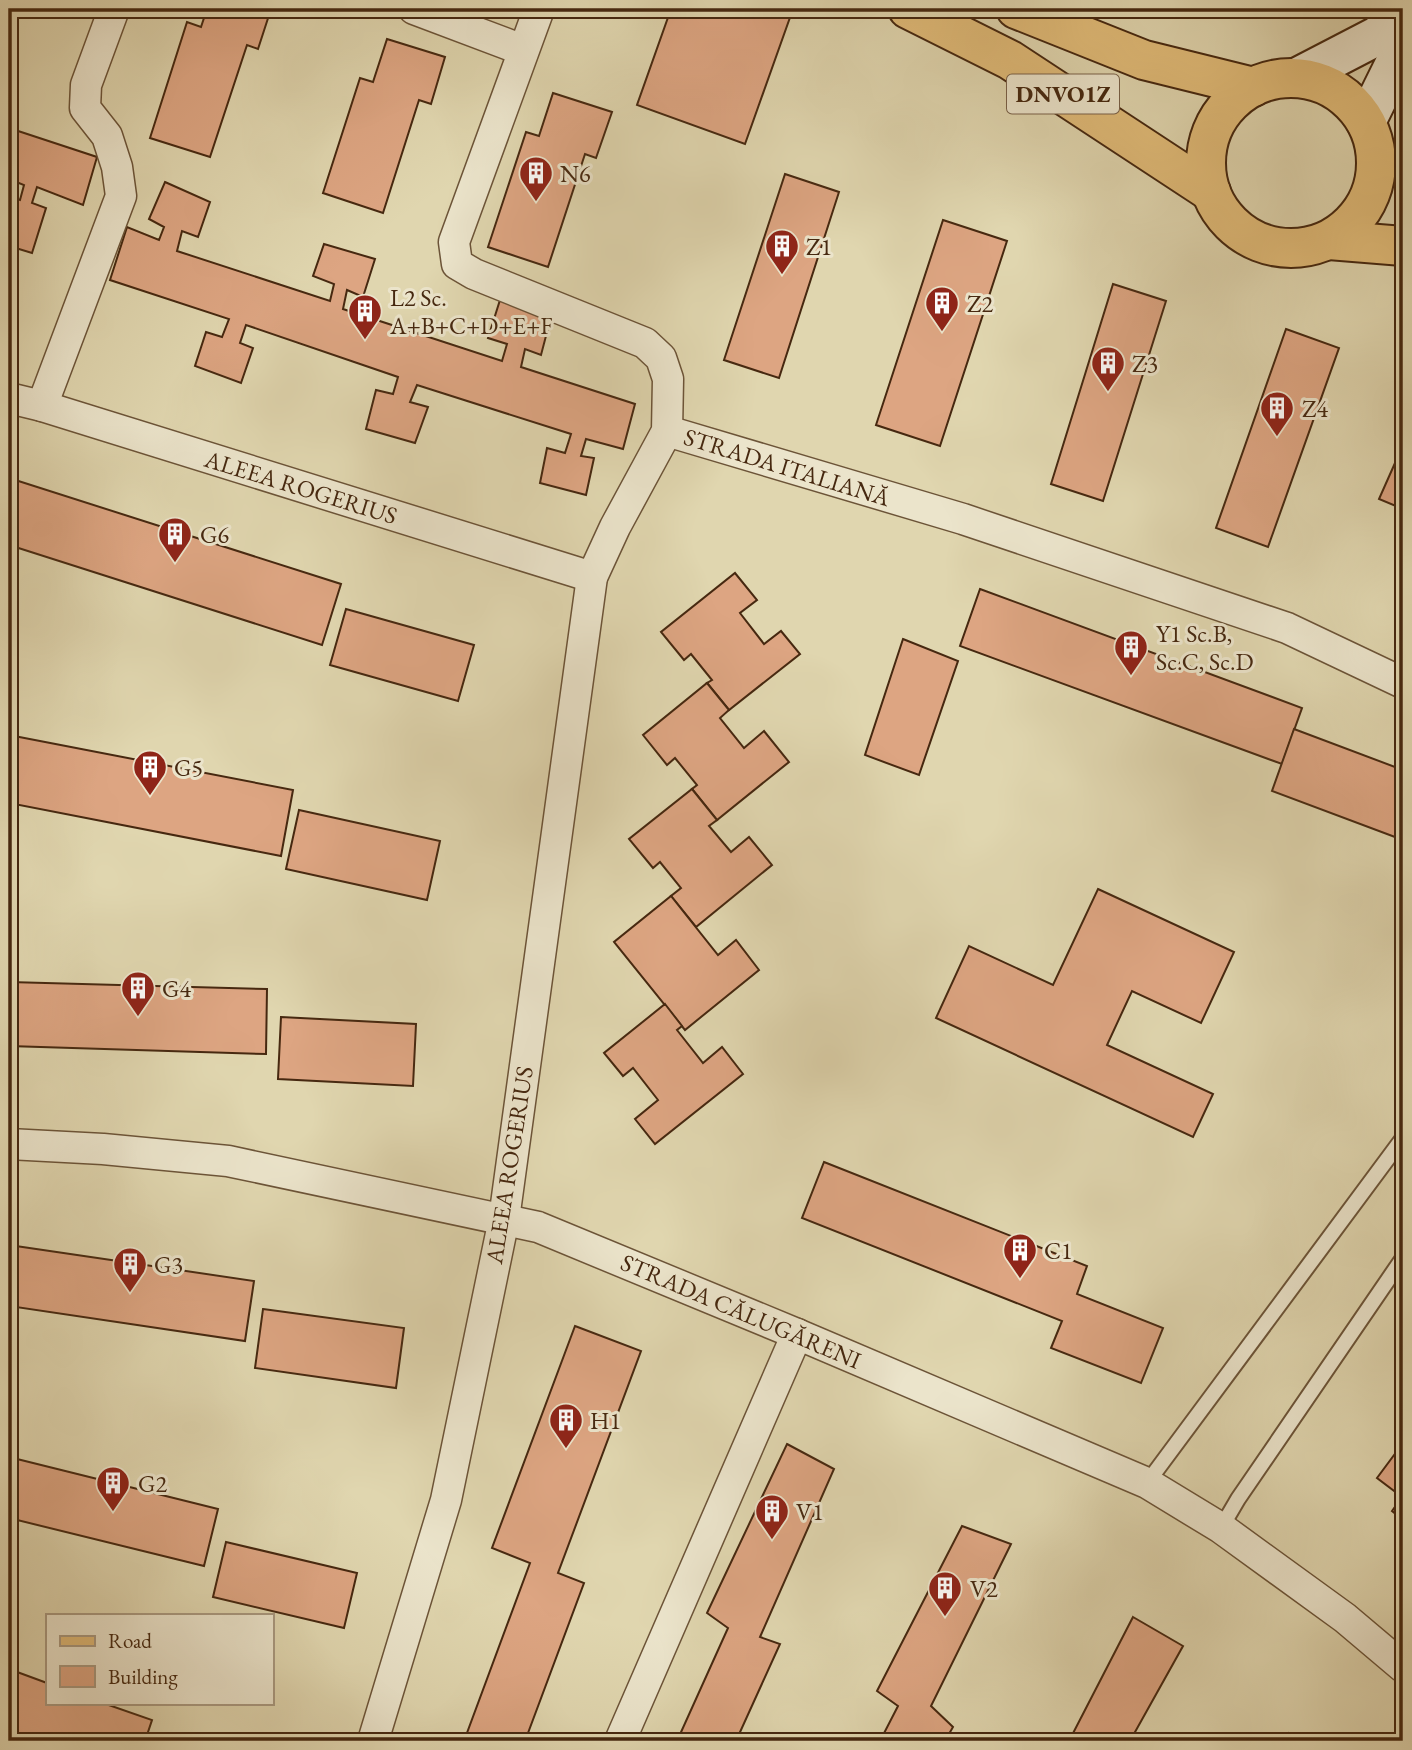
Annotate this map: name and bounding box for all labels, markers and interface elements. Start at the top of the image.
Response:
road number: DNVO1Z [1007,74,1119,114]
building icon: N6 [517,154,555,203]
place label: N6 [560,158,591,189]
building icon: Z1 [763,227,801,276]
place label: Z1 [806,231,832,262]
place label: L2 Sc. A+B+C+D+E+F [389,282,552,341]
building icon: Z2 [923,284,961,333]
place label: Z2 [967,288,993,319]
building icon: L2 Sc. A+B+C+D+E+F [346,292,384,341]
building icon: Z3 [1089,344,1127,393]
place label: Z3 [1132,348,1158,379]
building icon: Z4 [1258,389,1296,438]
place label: Z4 [1302,393,1328,424]
street label: STRADA ITALIANĂ [680,421,894,513]
street label: ALEEA ROGERIUS [200,443,401,531]
building icon: G6 [156,515,194,564]
place label: G6 [200,519,229,550]
place label: Y1 Sc.B, Sc.C, Sc.D [1156,618,1254,677]
building icon: Y1 Sc.B, Sc.C, Sc.D [1112,628,1150,677]
building icon: G5 [131,748,169,797]
place label: G5 [174,752,203,783]
building icon: G4 [119,969,157,1018]
place label: G4 [162,973,191,1004]
street label: ALEEA ROGERIUS [478,1064,540,1267]
building icon: C1 [1001,1231,1039,1280]
place label: C1 [1044,1235,1073,1266]
building icon: G3 [111,1245,149,1294]
street label: STRADA CĂLUGĂRENI [616,1246,866,1376]
place label: G3 [154,1249,183,1280]
building icon: H1 [547,1401,585,1450]
place label: H1 [590,1405,621,1436]
building icon: G2 [94,1464,132,1513]
place label: G2 [138,1468,167,1499]
building icon: V1 [753,1492,791,1541]
place label: V1 [796,1496,824,1527]
building icon: V2 [926,1569,964,1618]
place label: V2 [970,1573,998,1604]
legend [46,1614,273,1704]
text: Road [108,1627,152,1654]
text: Building [108,1663,178,1690]

